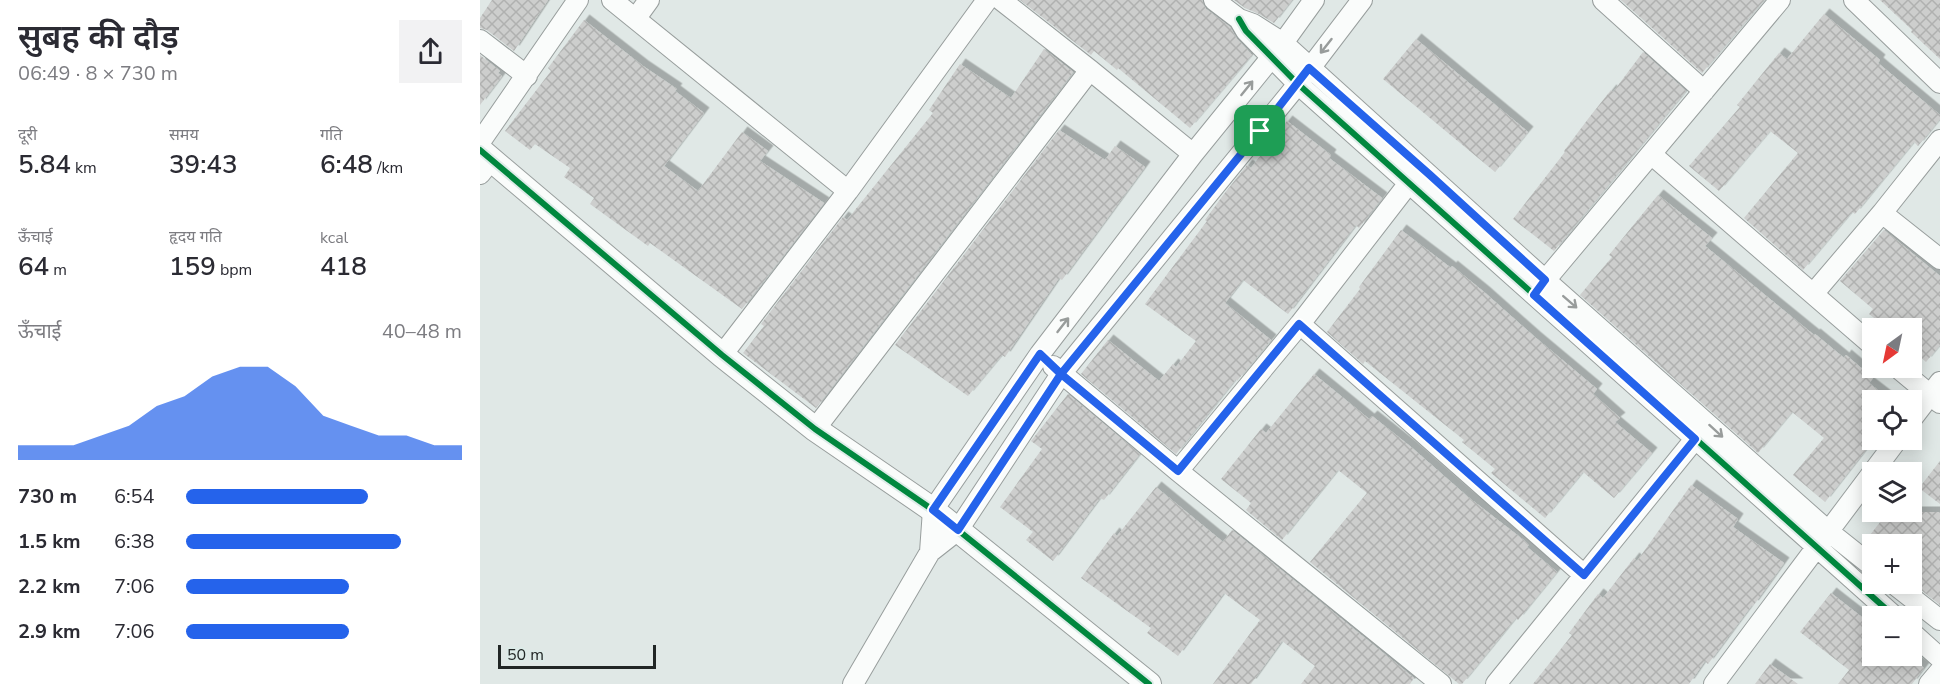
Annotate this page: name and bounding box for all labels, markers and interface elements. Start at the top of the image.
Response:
text: सुबह की दौड़ [18,15,179,60]
button: share [399,20,462,83]
one-way arrow [1320,38,1333,54]
text: 06:49 · 8 × 730 m [18,60,178,87]
one-way arrow [1240,81,1254,96]
pin [1234,105,1285,156]
icon: arrive [1243,114,1276,147]
text: दूरी [18,124,37,146]
text: समय [169,124,199,146]
text: गति [320,124,342,146]
text: 5.84 [18,147,71,182]
text: 39:43 [169,147,238,182]
text: 6:48 [320,147,373,182]
text: km [71,157,97,179]
text: /km [373,157,403,179]
text: ऊँचाई [18,226,53,248]
text: हृदय गति [169,226,222,248]
text: kcal [320,227,348,249]
text: 64 [18,249,49,284]
text: 159 [169,249,216,284]
text: 418 [320,249,367,284]
text: m [49,259,67,281]
text: bpm [216,259,252,281]
one-way arrow [1562,295,1577,309]
one-way arrow [1056,317,1069,333]
text: ऊँचाई [18,318,61,345]
text: 40–48 m [382,318,462,345]
north arrow [1862,318,1922,378]
map controls [1862,318,1922,666]
button: locate [1862,390,1922,450]
one-way arrow [1708,424,1723,438]
button: layers [1862,462,1922,522]
text: 730 m [18,483,77,510]
text: 6:54 [114,483,155,510]
text: 1.5 km [18,528,81,555]
text: 6:38 [114,528,155,555]
button: + [1862,534,1922,594]
text: 2.2 km [18,573,81,600]
text: 7:06 [114,573,155,600]
button: − [1862,606,1922,666]
text: 2.9 km [18,618,81,645]
text: 7:06 [114,618,155,645]
scale bar [498,642,656,670]
text: 50 m [507,644,544,666]

